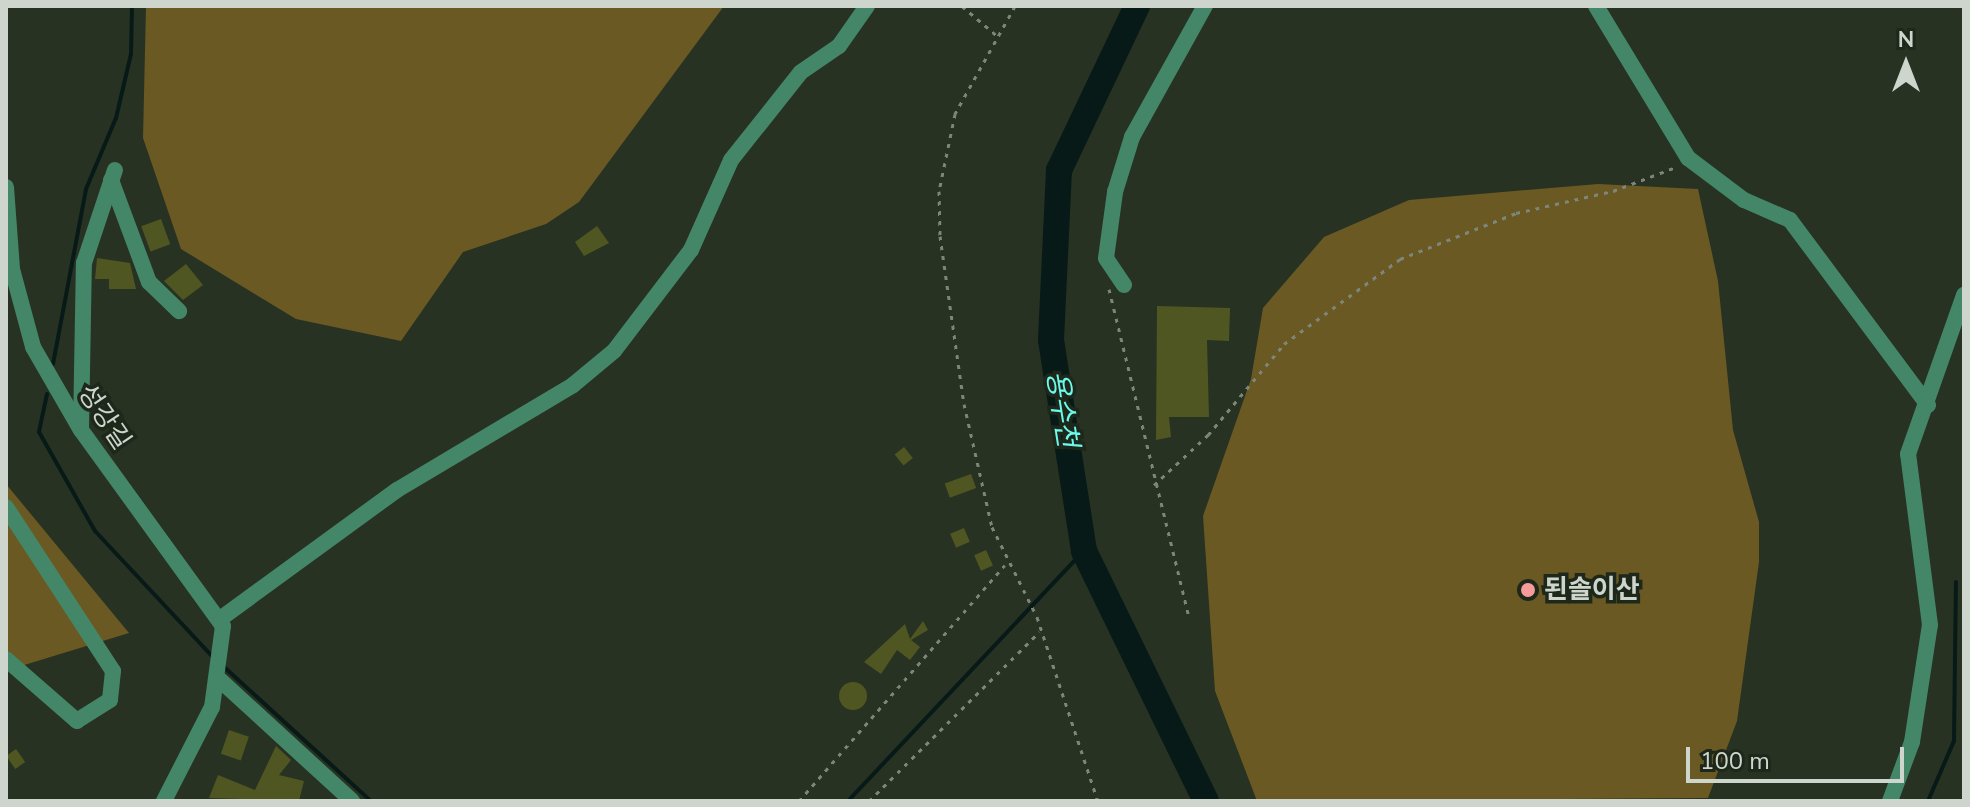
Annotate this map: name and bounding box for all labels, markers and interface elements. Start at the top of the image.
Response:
north arrow [1866,24,1946,104]
text: N [1898,25,1914,55]
water label: 용수천 [1039,368,1085,450]
street label: 성강길 [71,379,137,455]
place label: 된솔이산 [1544,574,1640,606]
marker: 된솔이산 [1519,581,1537,599]
scale bar [1690,731,1908,781]
text: 100 m [1700,745,1770,777]

